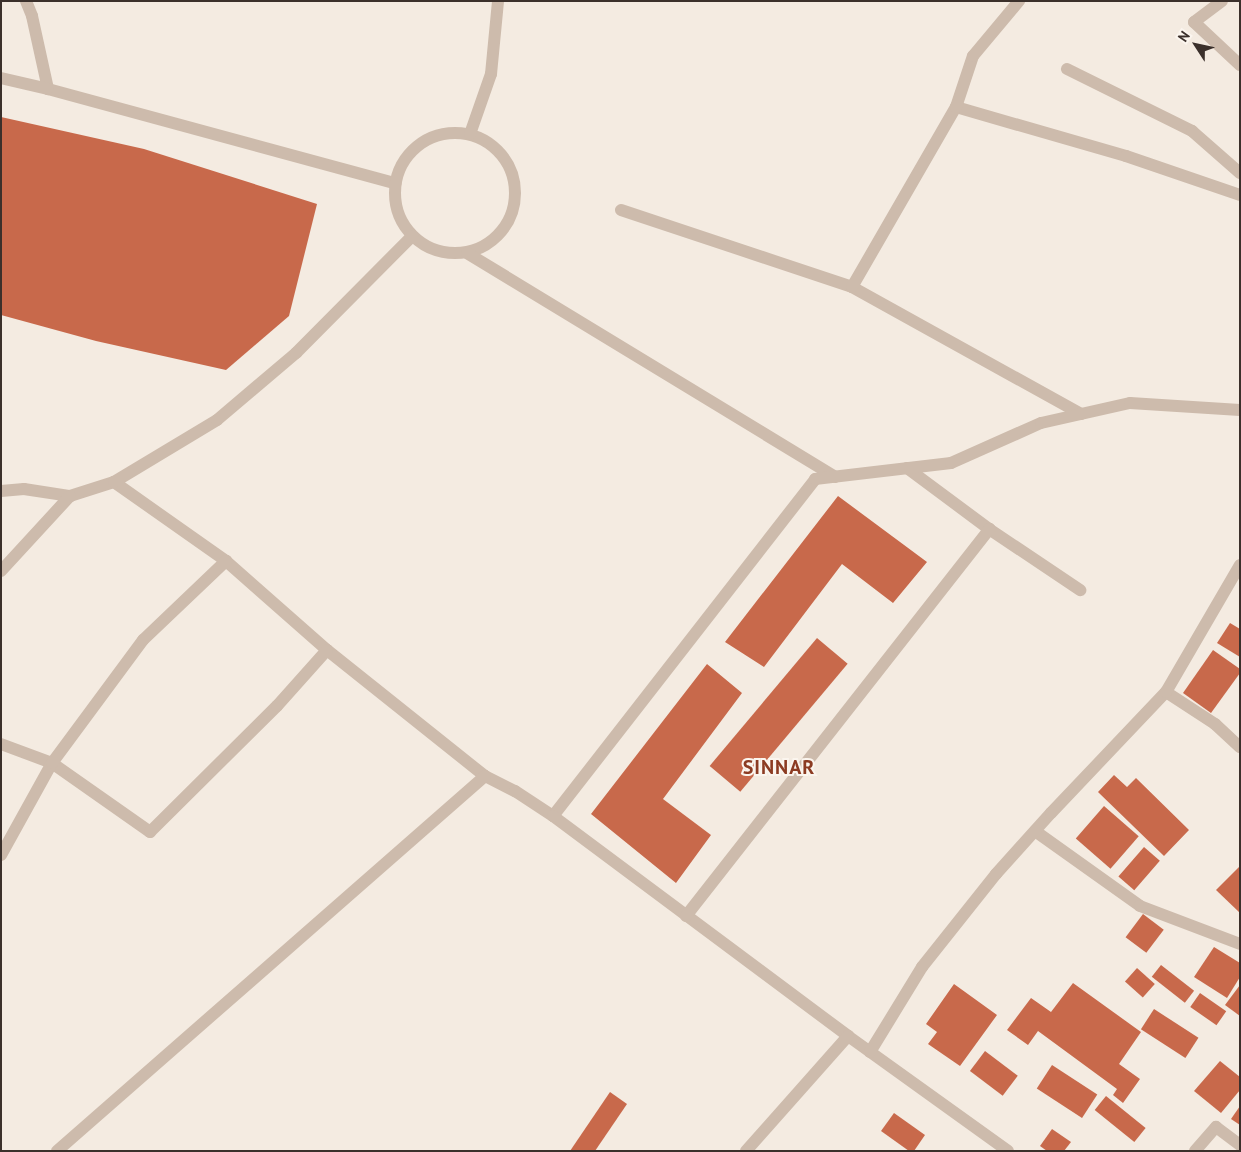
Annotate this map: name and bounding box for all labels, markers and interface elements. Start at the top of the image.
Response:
north arrow [1171,20,1221,70]
text: N [1174,27,1194,45]
district label: SINNAR [742,755,816,779]

